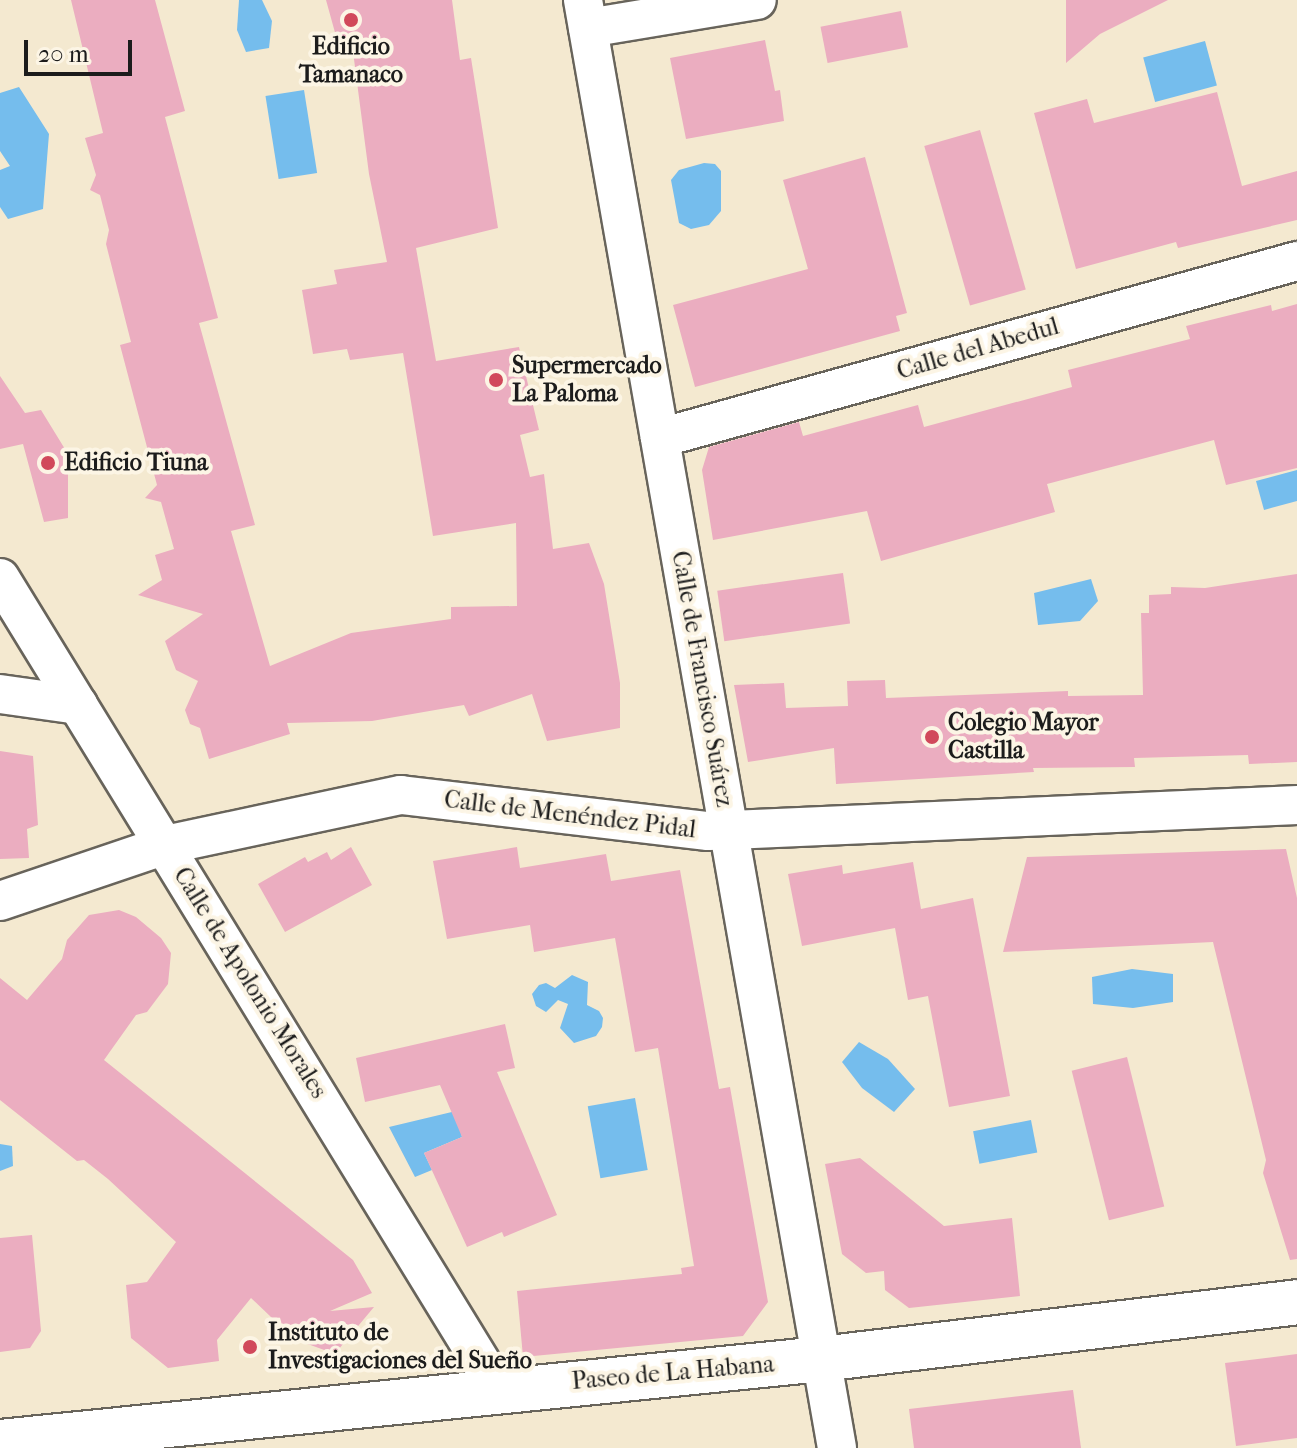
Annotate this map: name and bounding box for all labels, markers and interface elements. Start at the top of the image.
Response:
marker: Edificio Tamanaco [342,11,360,29]
scale bar [28,24,136,74]
place label: Edificio Tamanaco [299,33,403,89]
text: 20 m [38,40,89,68]
street label: Calle del Abedul [894,312,1062,386]
place label: Supermercado La Paloma [512,352,662,408]
marker: Supermercado La Paloma [487,371,505,389]
place label: Edificio Tiuna [64,449,208,477]
marker: Edificio Tiuna [39,454,57,472]
street label: Calle de Francisco Suárez [665,549,739,809]
place label: Colegio Mayor Castilla [948,709,1099,765]
marker: Colegio Mayor Castilla [923,728,941,746]
street label: Calle de Menéndez Pidal [442,785,698,845]
street label: Calle de Apolonio Morales [167,862,333,1104]
place label: Instituto de Investigaciones del Sueño [268,1319,532,1375]
marker: Instituto de Investigaciones del Sueño [239,1336,261,1358]
street label: Paseo de La Habana [571,1350,775,1396]

